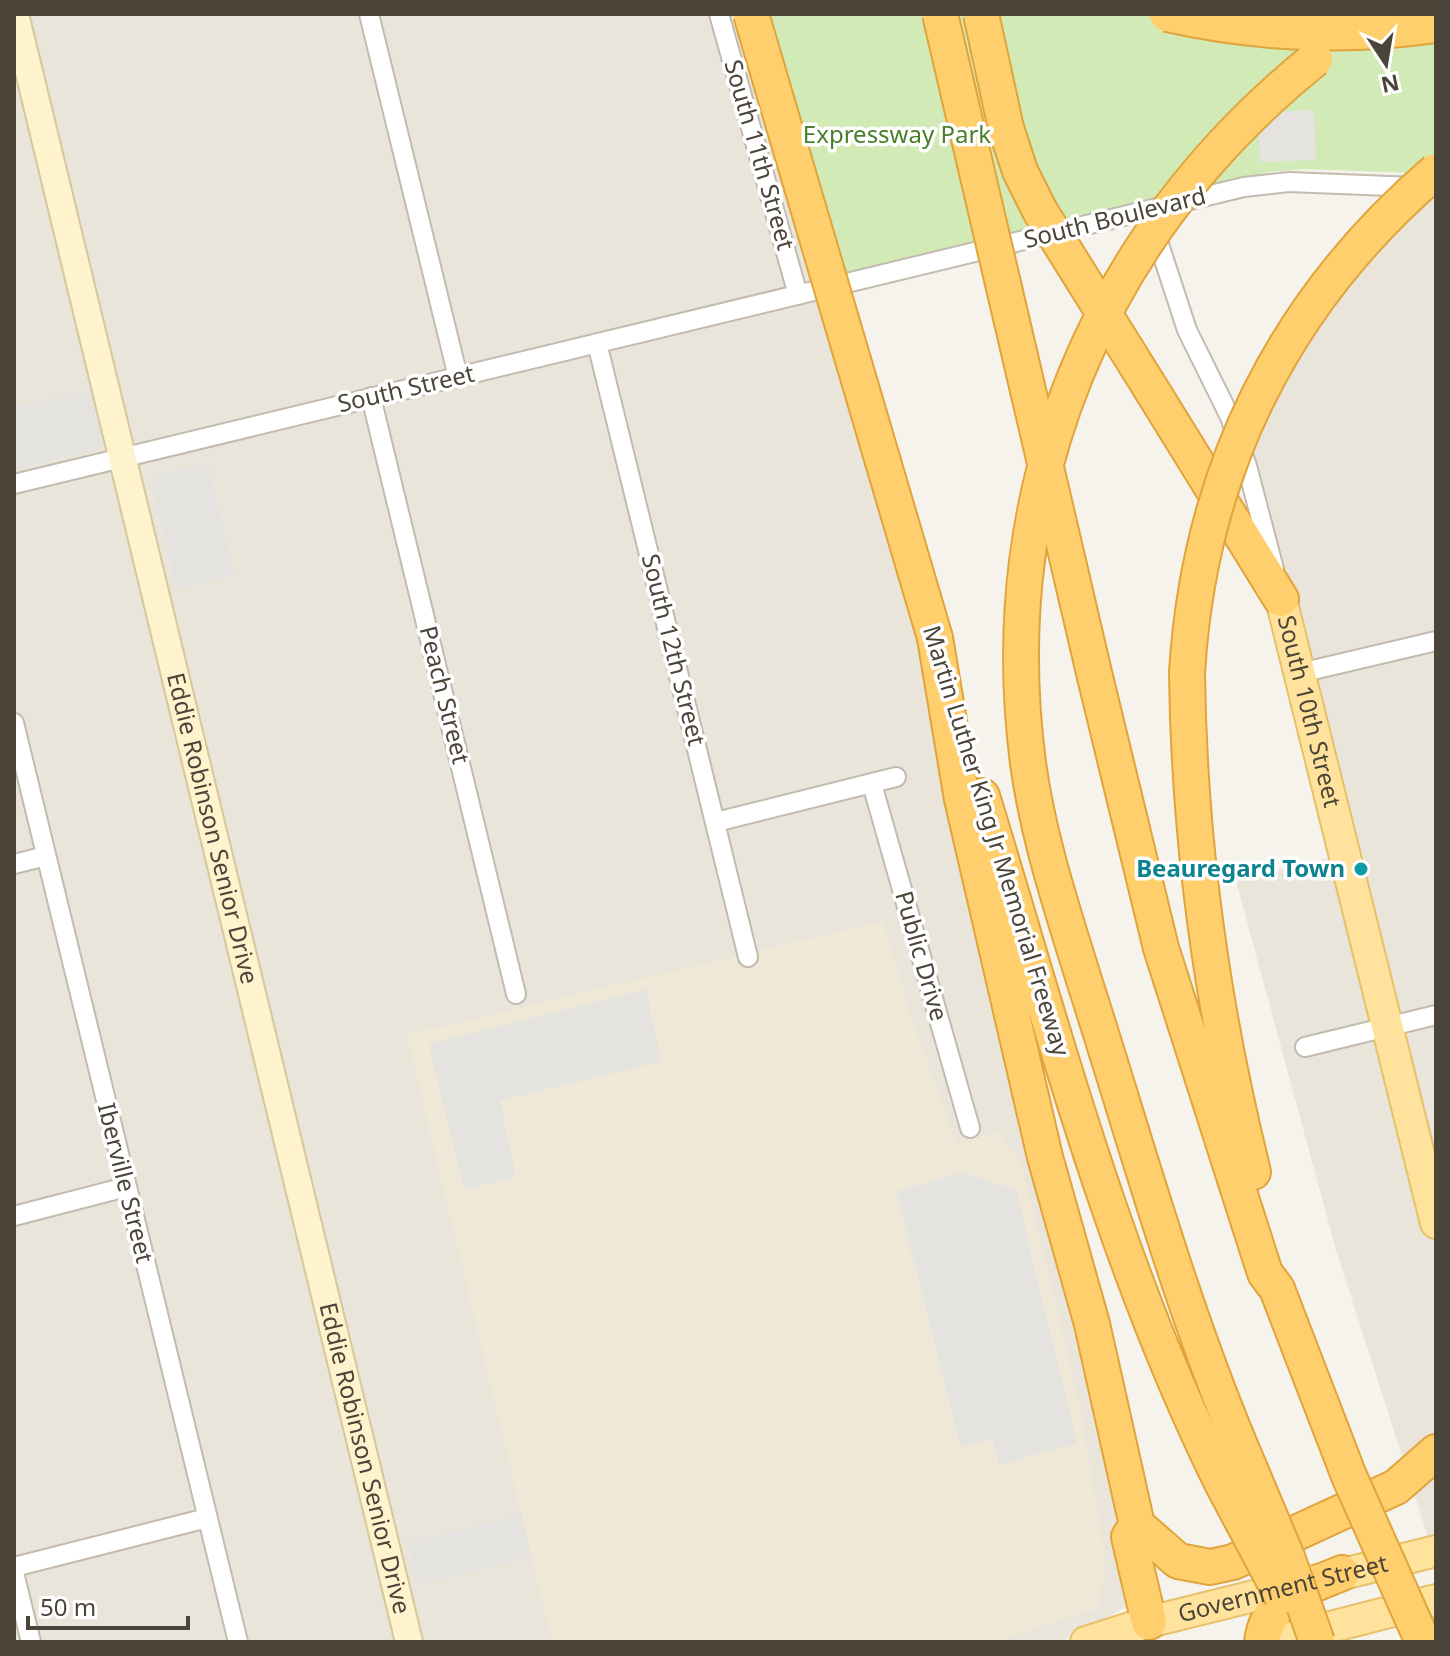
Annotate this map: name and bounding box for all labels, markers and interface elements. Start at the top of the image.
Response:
north arrow [1346,24,1426,104]
street label: South 11th Street [718,56,803,254]
text: N [1378,68,1402,101]
park label: Expressway Park [803,117,991,150]
street label: South Boulevard [1020,178,1209,255]
street label: South Street [334,356,478,419]
street label: South 12th Street [635,550,714,749]
street label: South 10th Street [1271,612,1350,811]
street label: Martin Luther King Jr Memorial Freeway [916,621,1079,1061]
street label: Peach Street [412,622,479,767]
street label: Eddie Robinson Senior Drive [160,669,267,987]
place label: Beauregard Town [1136,851,1345,884]
marker: Beauregard Town [1352,860,1370,878]
street label: Public Drive [888,887,957,1024]
street label: Iberville Street [91,1099,162,1266]
street label: Eddie Robinson Senior Drive [312,1299,420,1617]
street label: Government Street [1174,1546,1391,1629]
scale bar [28,1580,188,1630]
text: 50 m [40,1590,96,1623]

